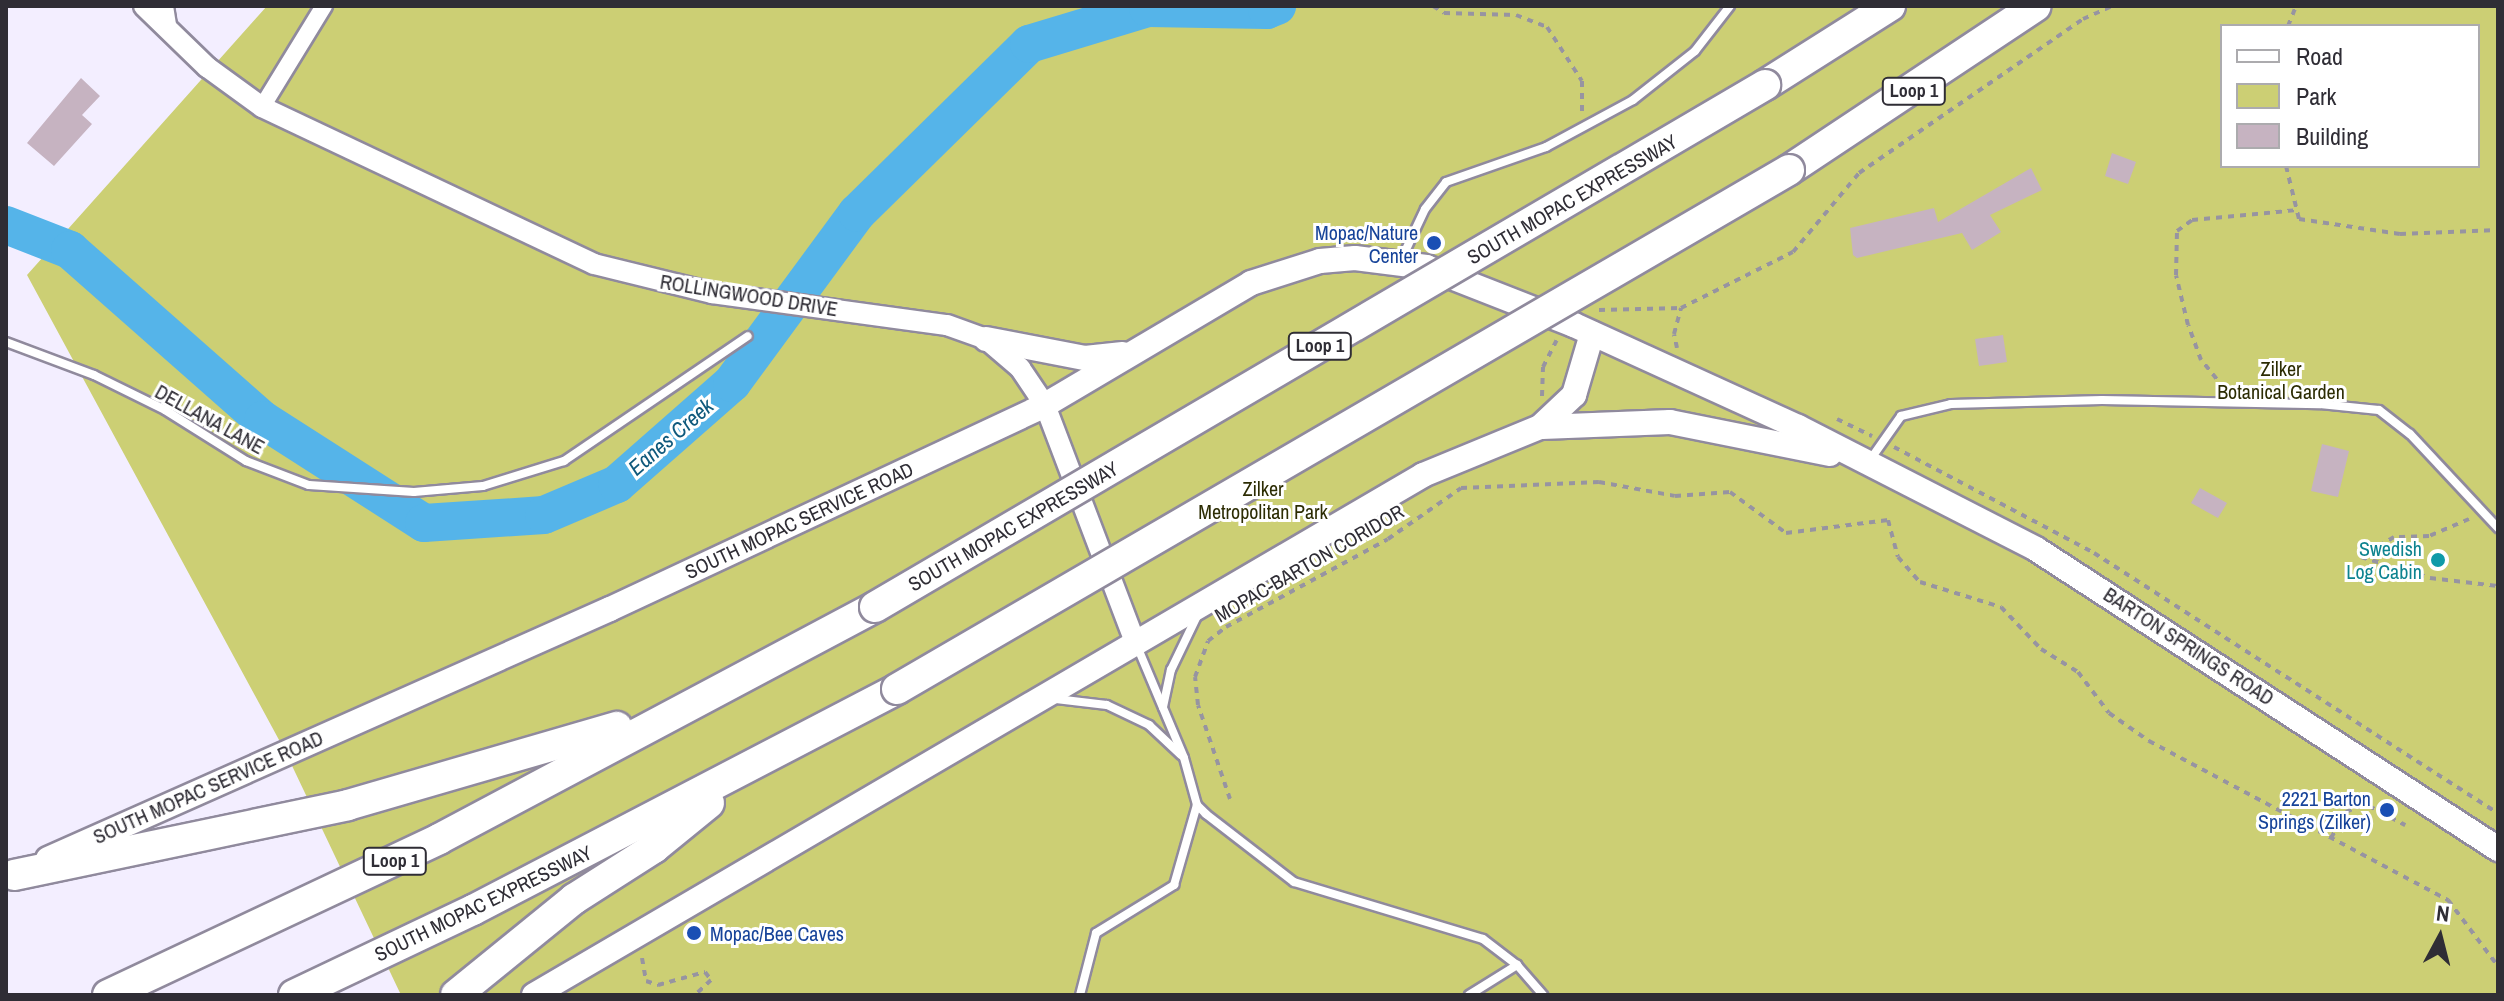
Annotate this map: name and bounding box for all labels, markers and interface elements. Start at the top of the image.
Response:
legend [2220,24,2480,168]
text: Road [2296,40,2343,72]
road number: Loop 1 [1880,77,1948,105]
text: Park [2296,80,2336,112]
text: Building [2296,120,2368,152]
street label: SOUTH MOPAC EXPRESSWAY [1463,129,1681,269]
place label: Mopac/Nature Center [1315,220,1418,267]
marker: Mopac/Nature Center [1425,234,1443,252]
street label: ROLLINGWOOD DRIVE [658,269,840,321]
road number: Loop 1 [1286,332,1354,360]
park label: Zilker Botanical Garden [2217,357,2345,404]
street label: DELLANA LANE [151,379,269,459]
water label: Eanes Creek [623,393,719,481]
street label: SOUTH MOPAC SERVICE ROAD [681,456,917,584]
street label: SOUTH MOPAC EXPRESSWAY [904,456,1122,596]
park label: Zilker Metropolitan Park [1198,477,1328,524]
street label: MOPAC-BARTON CORIDOR [1210,499,1408,627]
place label: Swedish Log Cabin [2346,536,2422,583]
marker: Swedish Log Cabin [2429,551,2447,569]
street label: BARTON SPRINGS ROAD [2099,582,2279,710]
street label: SOUTH MOPAC SERVICE ROAD [89,725,327,849]
place label: 2221 Barton Springs (Zilker) [2258,786,2371,833]
marker: 2221 Barton Springs (Zilker) [2378,801,2396,819]
street label: SOUTH MOPAC EXPRESSWAY [371,840,595,966]
road number: Loop 1 [361,847,429,875]
north arrow [2400,897,2480,977]
text: N [2435,897,2451,929]
place label: Mopac/Bee Caves [710,921,844,945]
marker: Mopac/Bee Caves [685,924,703,942]

